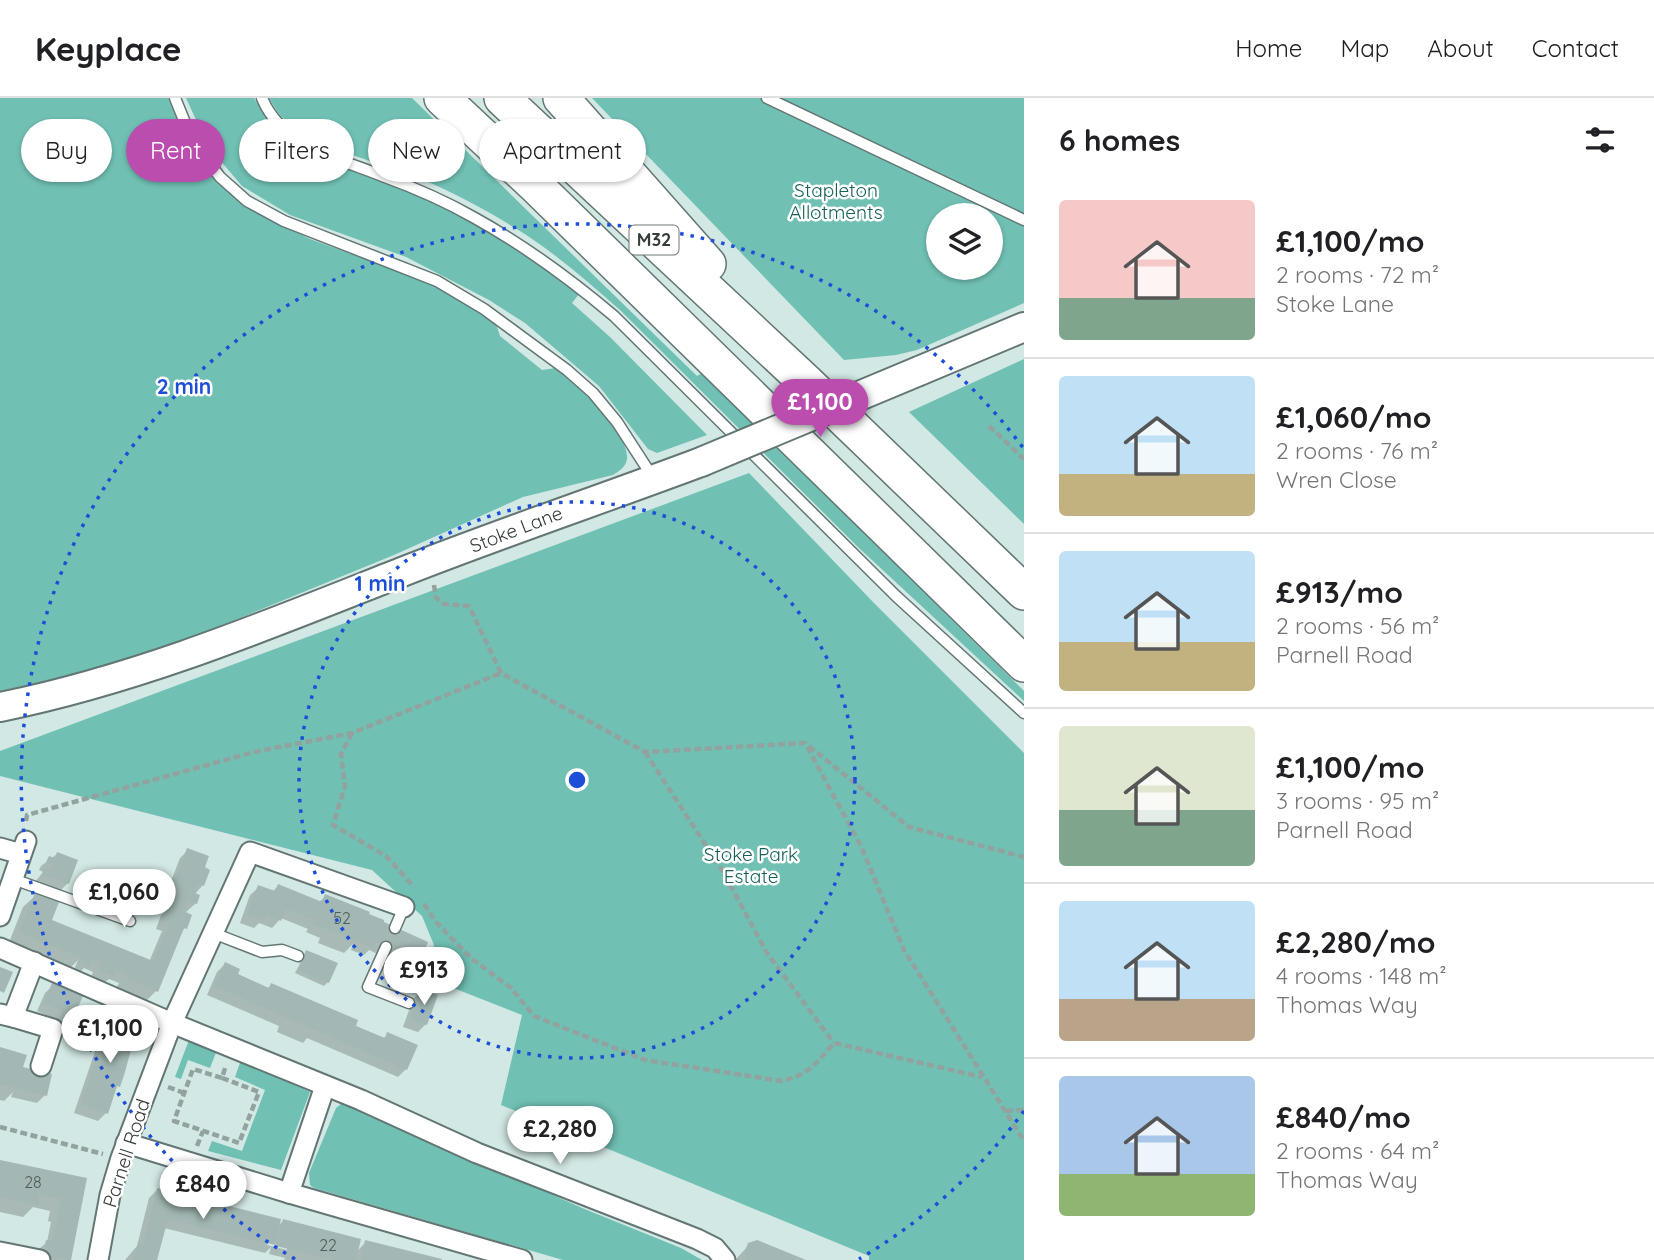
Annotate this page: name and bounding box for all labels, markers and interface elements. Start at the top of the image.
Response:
text: Keyplace [35,28,182,69]
text: Home [1235,33,1302,63]
text: Map [1340,33,1389,63]
text: About [1427,33,1494,63]
text: Contact [1532,33,1619,63]
chip: Buy [21,119,112,182]
chip: Rent [126,119,225,182]
chip: Filters [239,119,354,182]
chip: New [368,119,465,182]
chip: Apartment [479,119,646,182]
text: 6 homes [1059,121,1180,159]
icon: filters [1581,121,1619,159]
park label: Stapleton Allotments [789,178,883,224]
map controls [926,203,1003,280]
button: layers [926,203,1003,280]
text: £1,100/mo [1276,222,1424,260]
road number: M32 [630,225,678,254]
icon: home [1115,228,1199,312]
text: 2 rooms · 72 m² [1276,260,1439,289]
text: Stoke Lane [1276,289,1394,318]
text: 2 min [157,373,211,399]
pin: £1,100 [763,380,877,439]
text: £1,100 [787,387,853,416]
text: £1,060/mo [1276,398,1432,436]
icon: home [1115,404,1199,488]
text: 2 rooms · 76 m² [1276,436,1438,465]
text: Wren Close [1276,465,1397,494]
street label: Stoke Lane [466,500,566,558]
text: 1 min [355,570,405,596]
text: £913/mo [1276,573,1403,611]
icon: home [1115,579,1199,663]
text: 2 rooms · 56 m² [1276,611,1439,640]
text: Parnell Road [1276,640,1413,669]
text: £1,100/mo [1276,748,1424,786]
icon: home [1115,754,1199,838]
centre of rings [565,768,589,792]
text: 3 rooms · 95 m² [1276,786,1439,815]
text: Parnell Road [1276,815,1413,844]
park label: Stoke Park Estate [704,842,798,888]
pin: £1,060 [67,870,181,929]
text: £1,060 [89,877,159,906]
house number: 52 [333,908,351,928]
text: £2,280/mo [1276,923,1435,961]
icon: home [1115,929,1199,1013]
pin: £913 [383,948,465,1007]
text: £913 [400,955,448,984]
text: 4 rooms · 148 m² [1276,961,1447,990]
text: Thomas Way [1276,990,1418,1019]
pin: £1,100 [53,1006,167,1065]
text: £1,100 [77,1013,143,1042]
street label: Parnell Road [97,1096,155,1210]
text: £840/mo [1276,1098,1411,1136]
icon: home [1115,1104,1199,1188]
pin: £2,280 [503,1107,617,1166]
text: £2,280 [523,1114,597,1143]
text: 2 rooms · 64 m² [1276,1136,1439,1165]
pin: £840 [162,1162,244,1221]
text: Thomas Way [1276,1165,1418,1194]
text: £840 [176,1169,230,1198]
house number: 28 [24,1172,42,1192]
house number: 22 [319,1235,337,1255]

